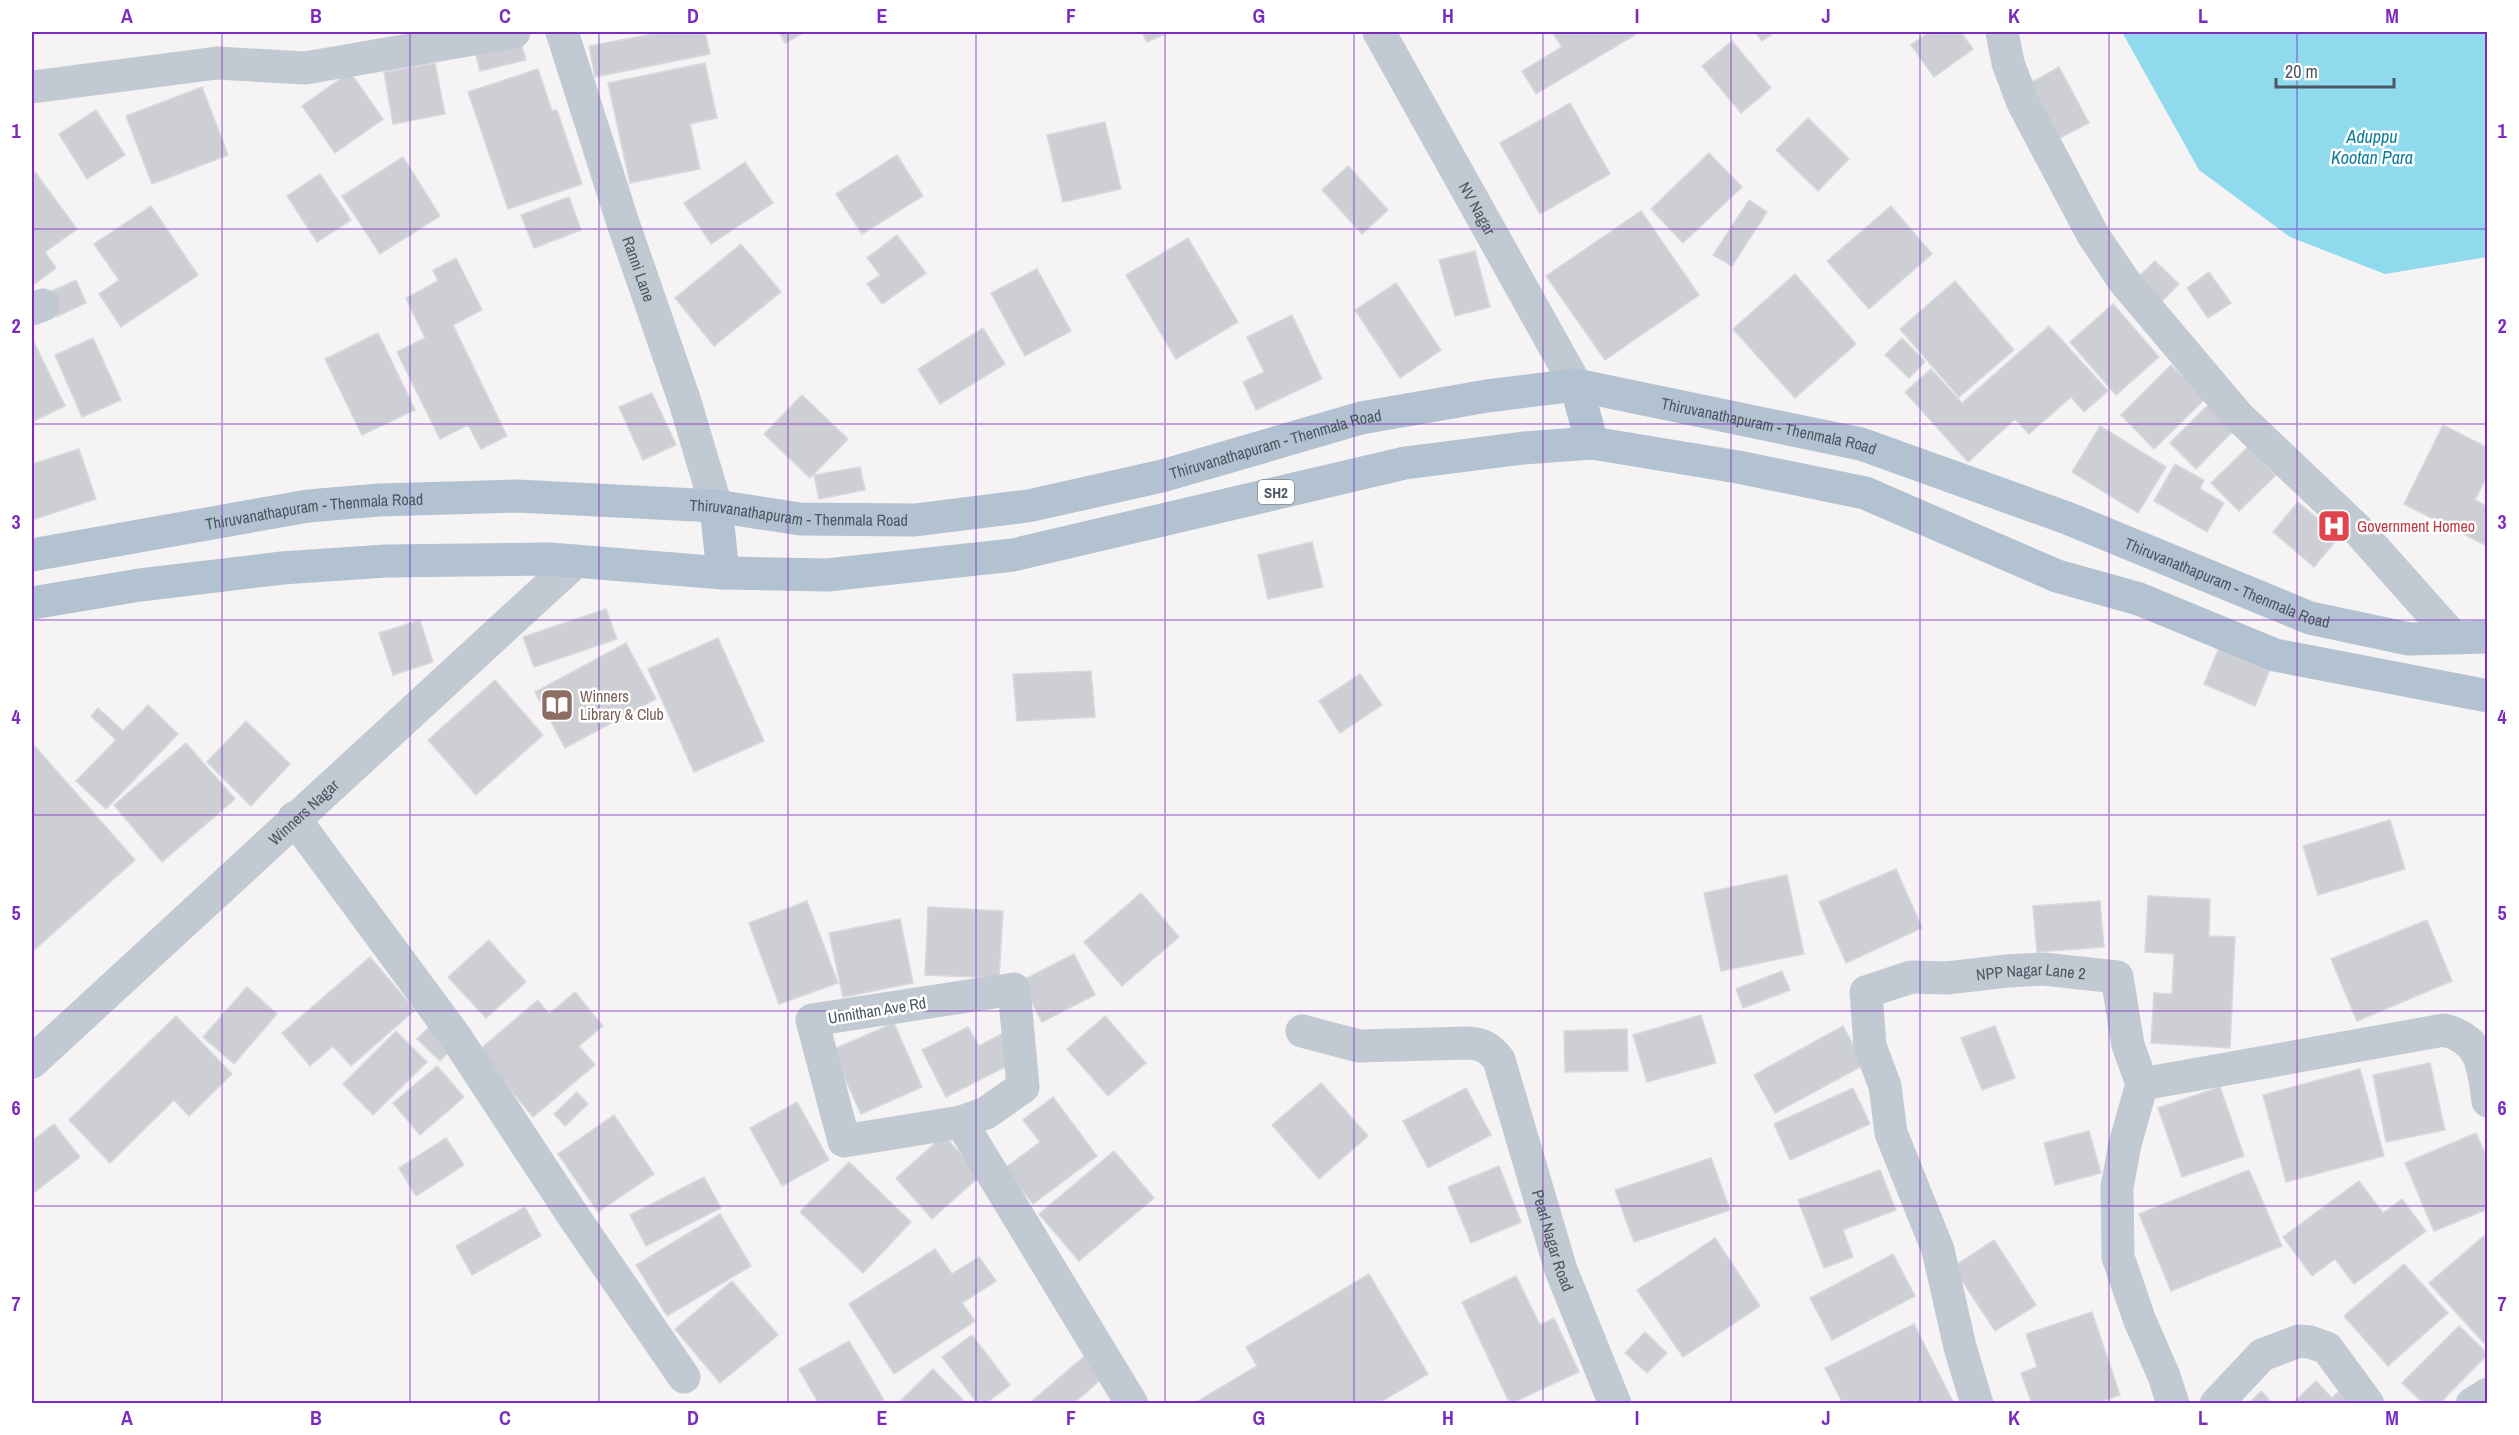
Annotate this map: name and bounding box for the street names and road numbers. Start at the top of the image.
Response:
street label: NV Nagar [1454,178,1501,239]
street label: Ranni Lane [617,233,660,304]
street label: Thiruvanathapuram - Thenmala Road [1659,392,1880,460]
street label: Thiruvanathapuram - Thenmala Road [1167,404,1383,484]
road number: SH2 [1258,480,1294,504]
street label: Thiruvanathapuram - Thenmala Road [204,488,423,535]
street label: Thiruvanathapuram - Thenmala Road [689,494,908,531]
street label: Thiruvanathapuram - Thenmala Road [2121,532,2332,633]
street label: Winners Nagar [264,774,344,850]
street label: NPP Nagar Lane 2 [1975,958,2087,986]
street label: Unnithan Ave Rd [826,991,928,1029]
street label: Pearl Nagar Road [1527,1187,1579,1294]

